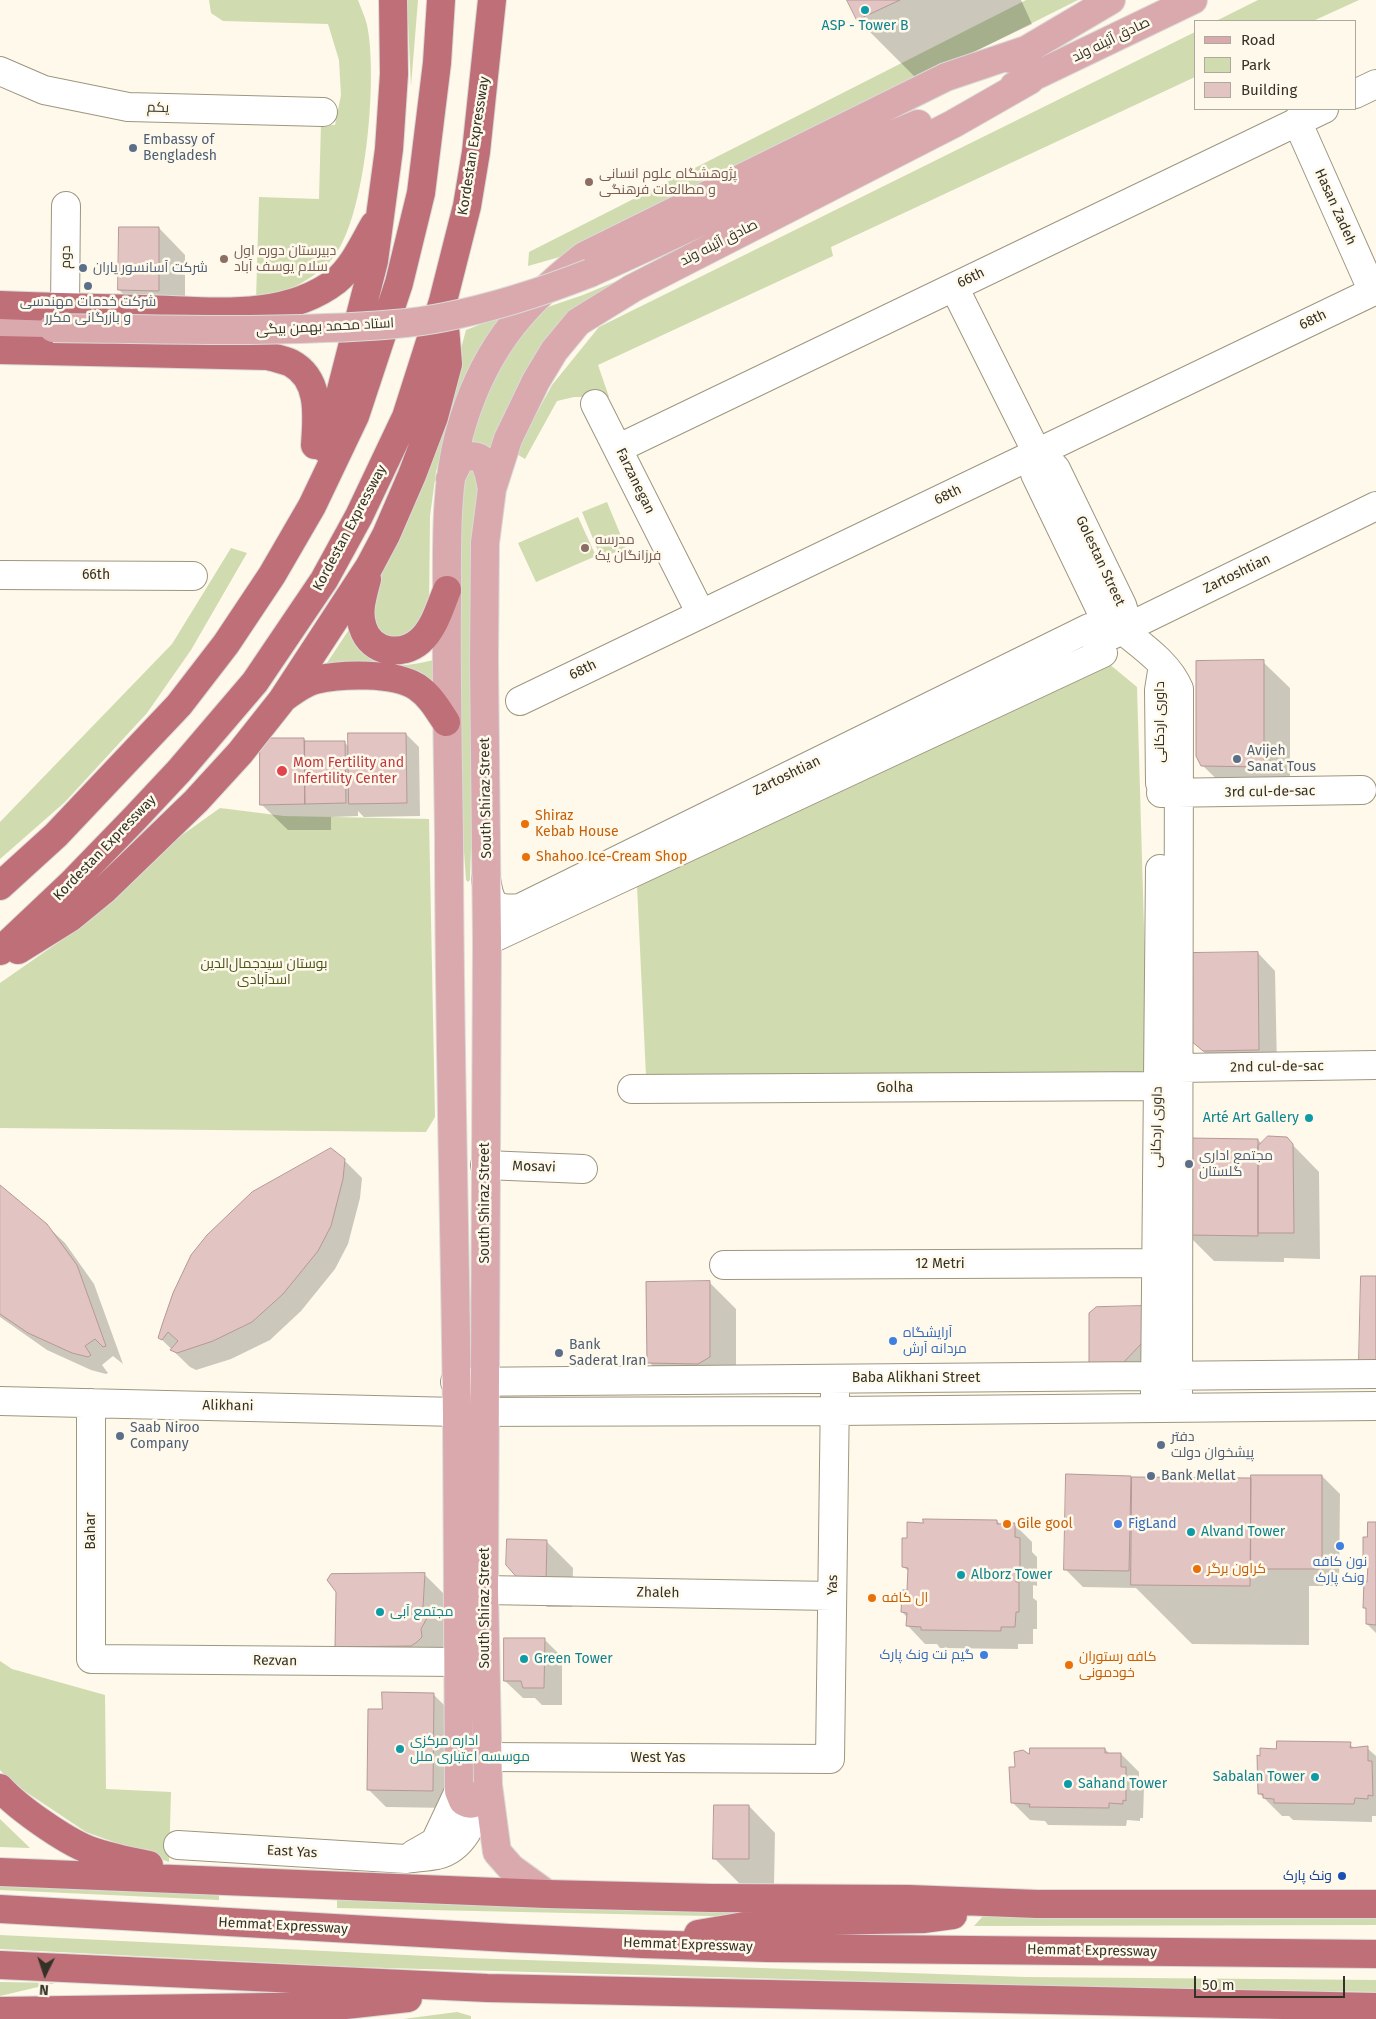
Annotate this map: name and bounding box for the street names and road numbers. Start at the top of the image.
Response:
street label: صادق آئینه وند [1069,14,1153,66]
street label: Kordestan Expressway [455,75,493,217]
street label: یکم [147,99,169,117]
street label: Hasan Zadeh [1311,166,1359,248]
street label: صادق آئینه وند [678,216,760,270]
street label: دوم [57,245,75,269]
street label: 66th [955,264,987,292]
street label: 68th [1297,306,1329,334]
street label: استاد محمد بهمن بیگی [256,315,394,339]
street label: Farzanegan [612,445,658,517]
street label: Kordestan Expressway [310,462,390,594]
street label: 68th [932,481,964,509]
street label: Golestan Street [1072,513,1128,609]
street label: Zartoshtian [1201,551,1273,597]
street label: 66th [82,567,110,583]
street label: 68th [567,656,599,684]
street label: داوری اردکانی [1152,681,1168,763]
street label: South Shiraz Street [477,737,495,859]
street label: Zartoshtian [751,753,823,799]
street label: 3rd cul-de-sac [1225,783,1315,801]
street label: Kordestan Expressway [50,792,160,904]
street label: 2nd cul-de-sac [1230,1058,1324,1076]
street label: Golha [877,1080,913,1096]
street label: داوری اردکانی [1148,1086,1166,1168]
street label: South Shiraz Street [477,1142,493,1264]
street label: Mosavi [512,1158,556,1176]
street label: 12 Metri [915,1256,965,1272]
street label: Baba Alikhani Street [852,1370,980,1386]
street label: Alikhani [202,1397,254,1415]
street label: Bahar [83,1512,99,1550]
street label: South Shiraz Street [477,1547,493,1669]
street label: Yas [824,1575,842,1595]
street label: Zhaleh [636,1584,680,1602]
street label: Rezvan [253,1652,297,1670]
street label: West Yas [631,1750,685,1766]
street label: East Yas [266,1842,318,1862]
street label: Hemmat Expressway [218,1914,348,1938]
street label: Hemmat Expressway [623,1934,753,1956]
street label: Hemmat Expressway [1027,1941,1157,1961]

